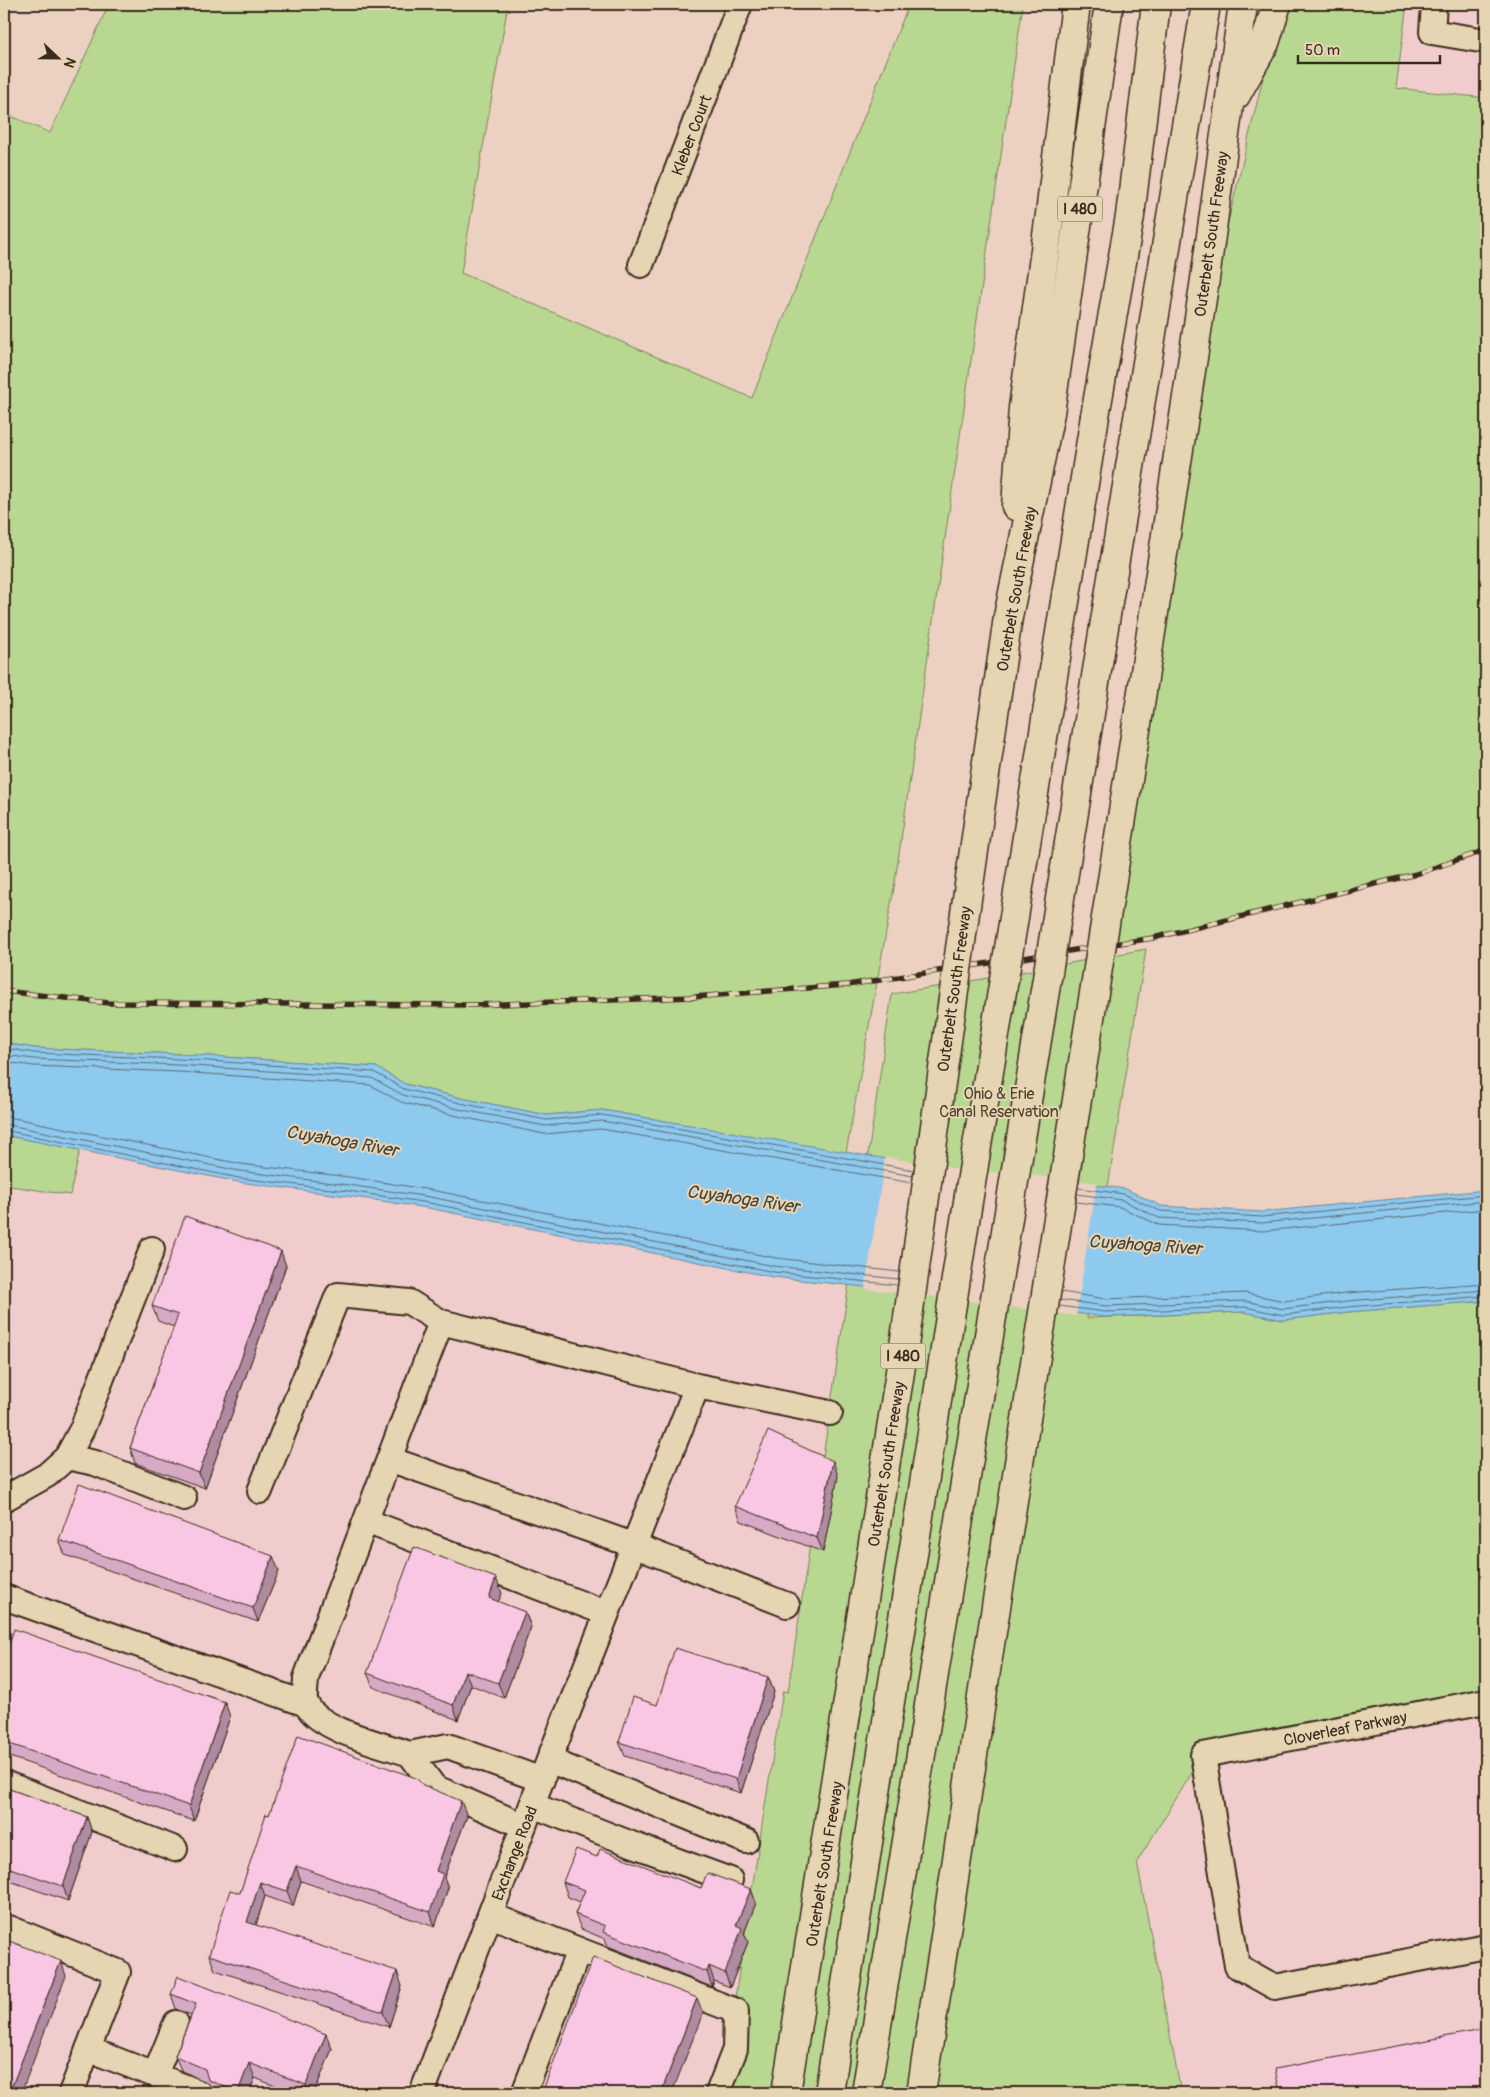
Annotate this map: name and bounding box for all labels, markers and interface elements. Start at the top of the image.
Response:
north arrow [32,32,82,82]
scale bar [1298,32,1440,64]
text: 50 m [1305,41,1340,60]
text: N [60,55,79,70]
street label: Kleber Court [667,92,717,179]
street label: Outerbelt South Freeway [1190,150,1234,318]
road number: I 480 [1058,196,1102,222]
street label: Outerbelt South Freeway [993,505,1041,673]
street label: Outerbelt South Freeway [933,905,977,1073]
park label: Ohio & Erie Canal Reservation [939,1084,1059,1122]
water label: Cuyahoga River [284,1120,402,1163]
water label: Cuyahoga River [685,1180,803,1219]
water label: Cuyahoga River [1088,1230,1205,1261]
road number: I 480 [880,1344,926,1368]
street label: Outerbelt South Freeway [864,1380,910,1548]
street label: Cloverleaf Parkway [1282,1707,1409,1751]
street label: Outerbelt South Freeway [802,1780,848,1948]
street label: Exchange Road [488,1803,542,1903]

